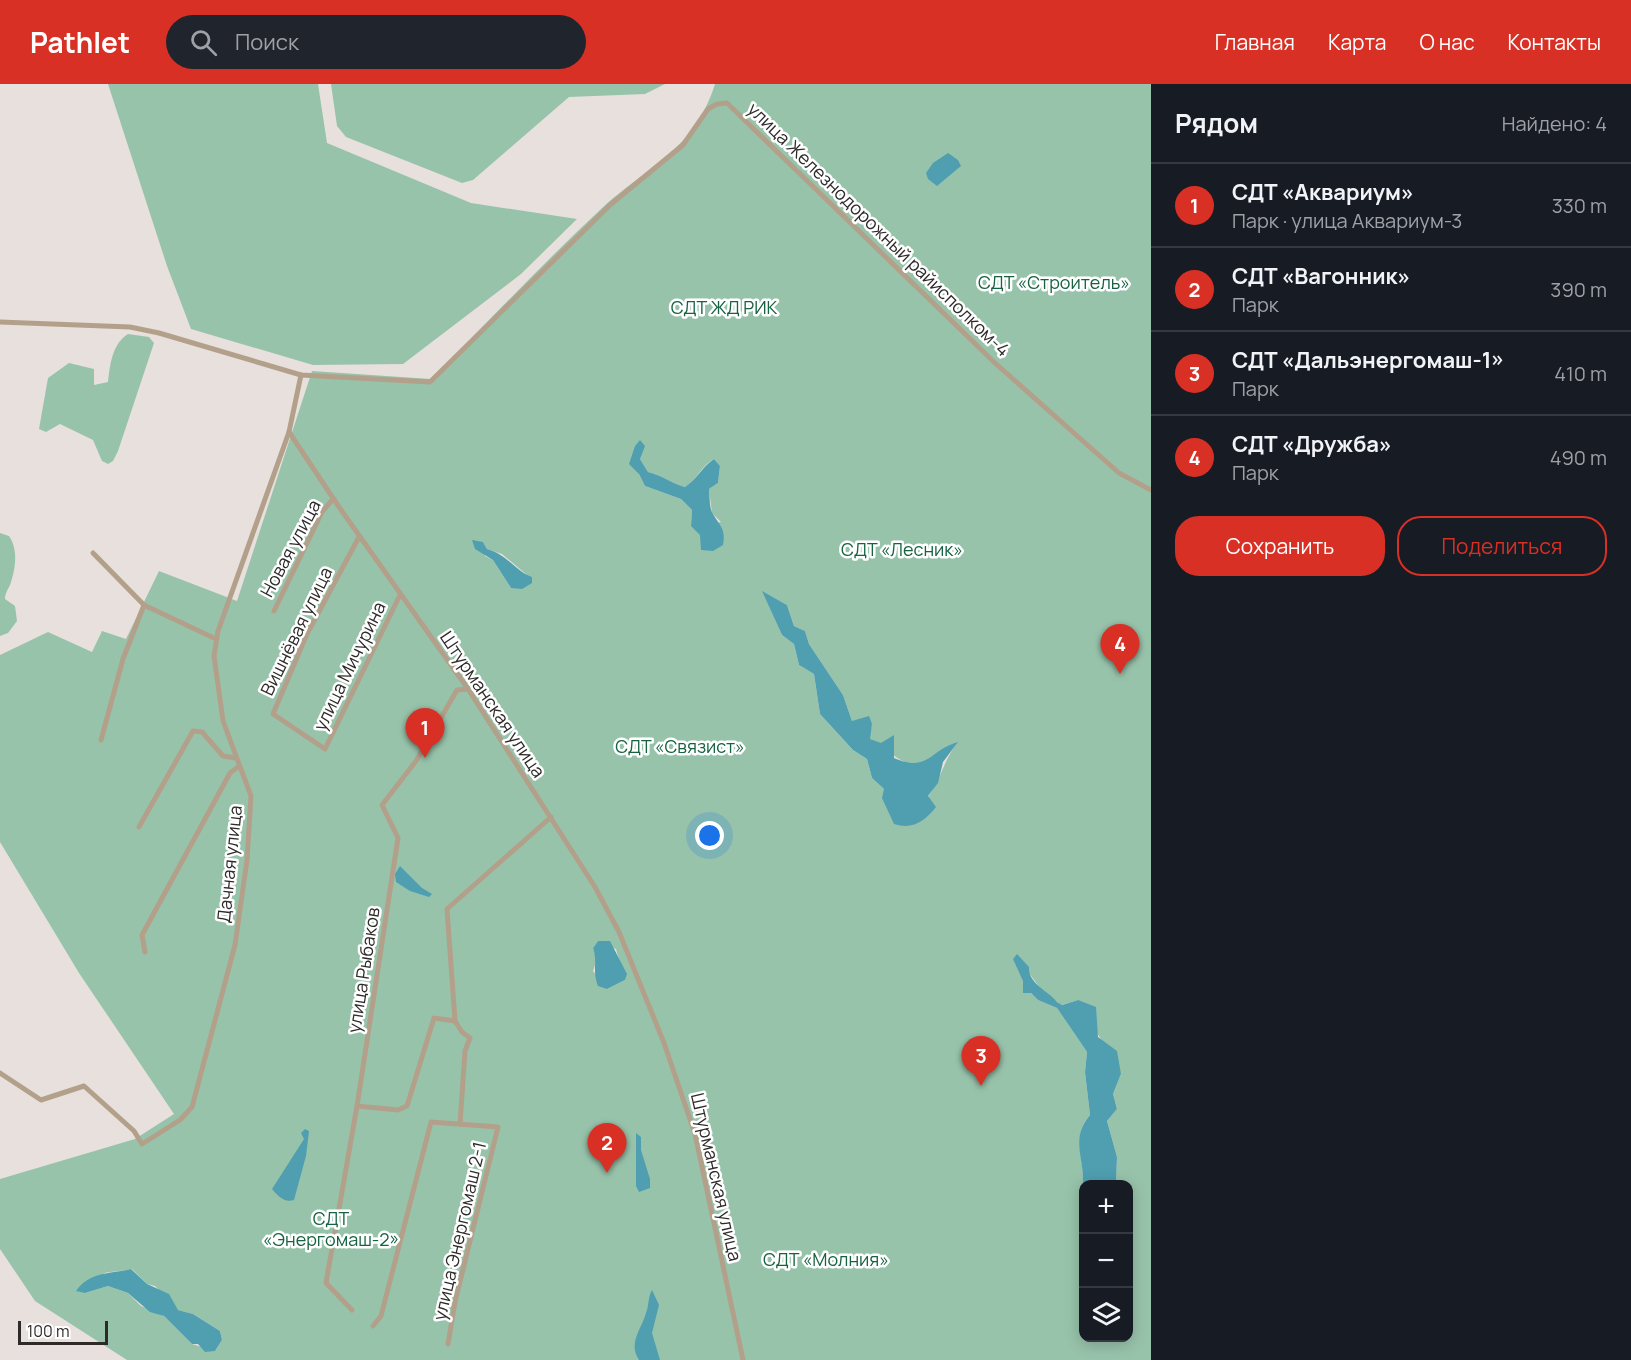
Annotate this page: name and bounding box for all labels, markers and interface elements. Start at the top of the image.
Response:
search box [166,15,586,69]
text: Pathlet [30,23,130,61]
icon: search [187,26,220,59]
text: Поиск [235,27,299,57]
text: Главная [1215,28,1295,56]
text: Карта [1328,28,1386,56]
text: О нас [1419,28,1475,56]
text: Контакты [1508,28,1601,56]
street label: улица Железнодорожный райисполком-4 [743,97,1015,361]
text: Рядом [1175,105,1258,141]
text: Найдено: 4 [1502,110,1607,137]
text: СДТ «Аквариум» [1232,177,1414,207]
text: 1 [1190,192,1199,219]
text: 330 m [1552,192,1607,219]
text: Парк · улица Аквариум-3 [1232,207,1462,234]
text: СДТ «Вагонник» [1232,261,1410,291]
park label: СДТ «Строитель» [978,270,1130,294]
text: 2 [1189,276,1200,303]
text: 390 m [1550,276,1607,303]
text: Парк [1232,291,1279,318]
park label: СДТ ЖД РИК [671,295,778,319]
text: СДТ «Дальэнергомаш-1» [1232,345,1504,375]
text: 3 [1189,360,1200,387]
text: 410 m [1554,360,1607,387]
text: Парк [1232,375,1279,402]
text: СДТ «Дружба» [1232,429,1392,459]
text: 4 [1188,444,1201,471]
text: 490 m [1550,444,1607,471]
text: Парк [1232,459,1279,486]
street label: Новая улица [254,495,326,601]
button: Сохранить [1175,516,1385,576]
button: Поделиться [1397,516,1607,576]
park label: СДТ «Лесник» [841,537,963,561]
street label: Вишнёвая улица [255,563,337,699]
street label: улица Мичурина [307,598,391,734]
pin: 4 [1100,624,1140,674]
street label: Штурманская улица [435,626,551,782]
pin: 1 [406,708,444,758]
park label: СДТ «Связист» [615,734,745,758]
street label: Дачная улица [211,804,247,924]
your location [695,821,724,850]
street label: улица Рыбаков [341,905,385,1035]
pin: 3 [962,1036,1000,1086]
street label: Штурманская улица [686,1091,748,1263]
pin: 2 [588,1124,626,1173]
street label: улица Энергомаш 2-1 [427,1139,491,1323]
map controls [1079,1180,1133,1342]
button: + [1079,1180,1133,1234]
park label: СДТ «Энергомаш-2» [263,1206,399,1251]
button: − [1079,1234,1133,1288]
park label: СДТ «Молния» [763,1247,889,1271]
button: layers [1079,1288,1133,1342]
scale bar [18,1318,108,1346]
text: 100 m [27,1320,70,1342]

